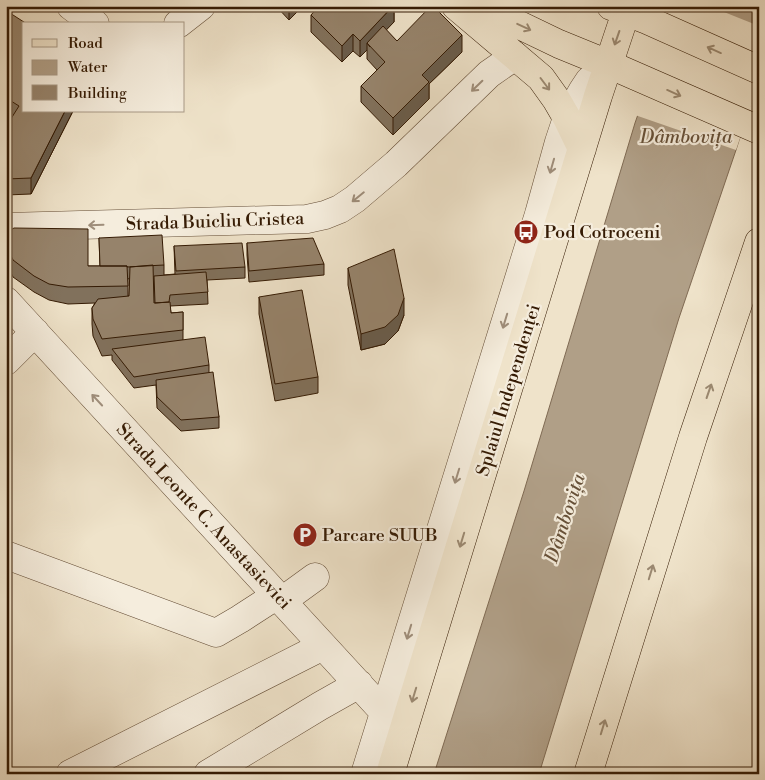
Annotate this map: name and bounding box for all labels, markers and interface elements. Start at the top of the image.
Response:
legend [22,22,185,112]
one-way arrow [516,23,531,32]
one-way arrow [612,29,621,45]
text: Road [68,34,103,53]
one-way arrow [707,45,722,54]
text: Water [67,58,108,77]
one-way arrow [540,77,550,91]
one-way arrow [470,80,483,92]
text: Building [67,84,127,103]
one-way arrow [666,88,681,98]
water label: Dâmbovița [639,125,733,149]
one-way arrow [547,157,557,173]
one-way arrow [352,191,365,202]
street label: Strada Buicliu Cristea [125,207,305,236]
bus stop icon: Pod Cotroceni [513,219,539,245]
one-way arrow [88,220,104,230]
place label: Pod Cotroceni [544,221,660,244]
street label: Splaiul Independenței [471,301,546,479]
one-way arrow [500,313,510,329]
one-way arrow [705,384,714,399]
one-way arrow [91,393,103,406]
street label: Strada Leonte C. Anastasievici [111,418,296,615]
one-way arrow [452,468,462,484]
water label: Dâmbovița [539,470,591,567]
parking icon: Parcare SUUB [292,522,318,548]
place label: Parcare SUUB [322,524,438,547]
one-way arrow [456,532,466,548]
one-way arrow [647,564,657,580]
one-way arrow [404,623,414,639]
one-way arrow [408,687,418,703]
one-way arrow [598,720,608,736]

